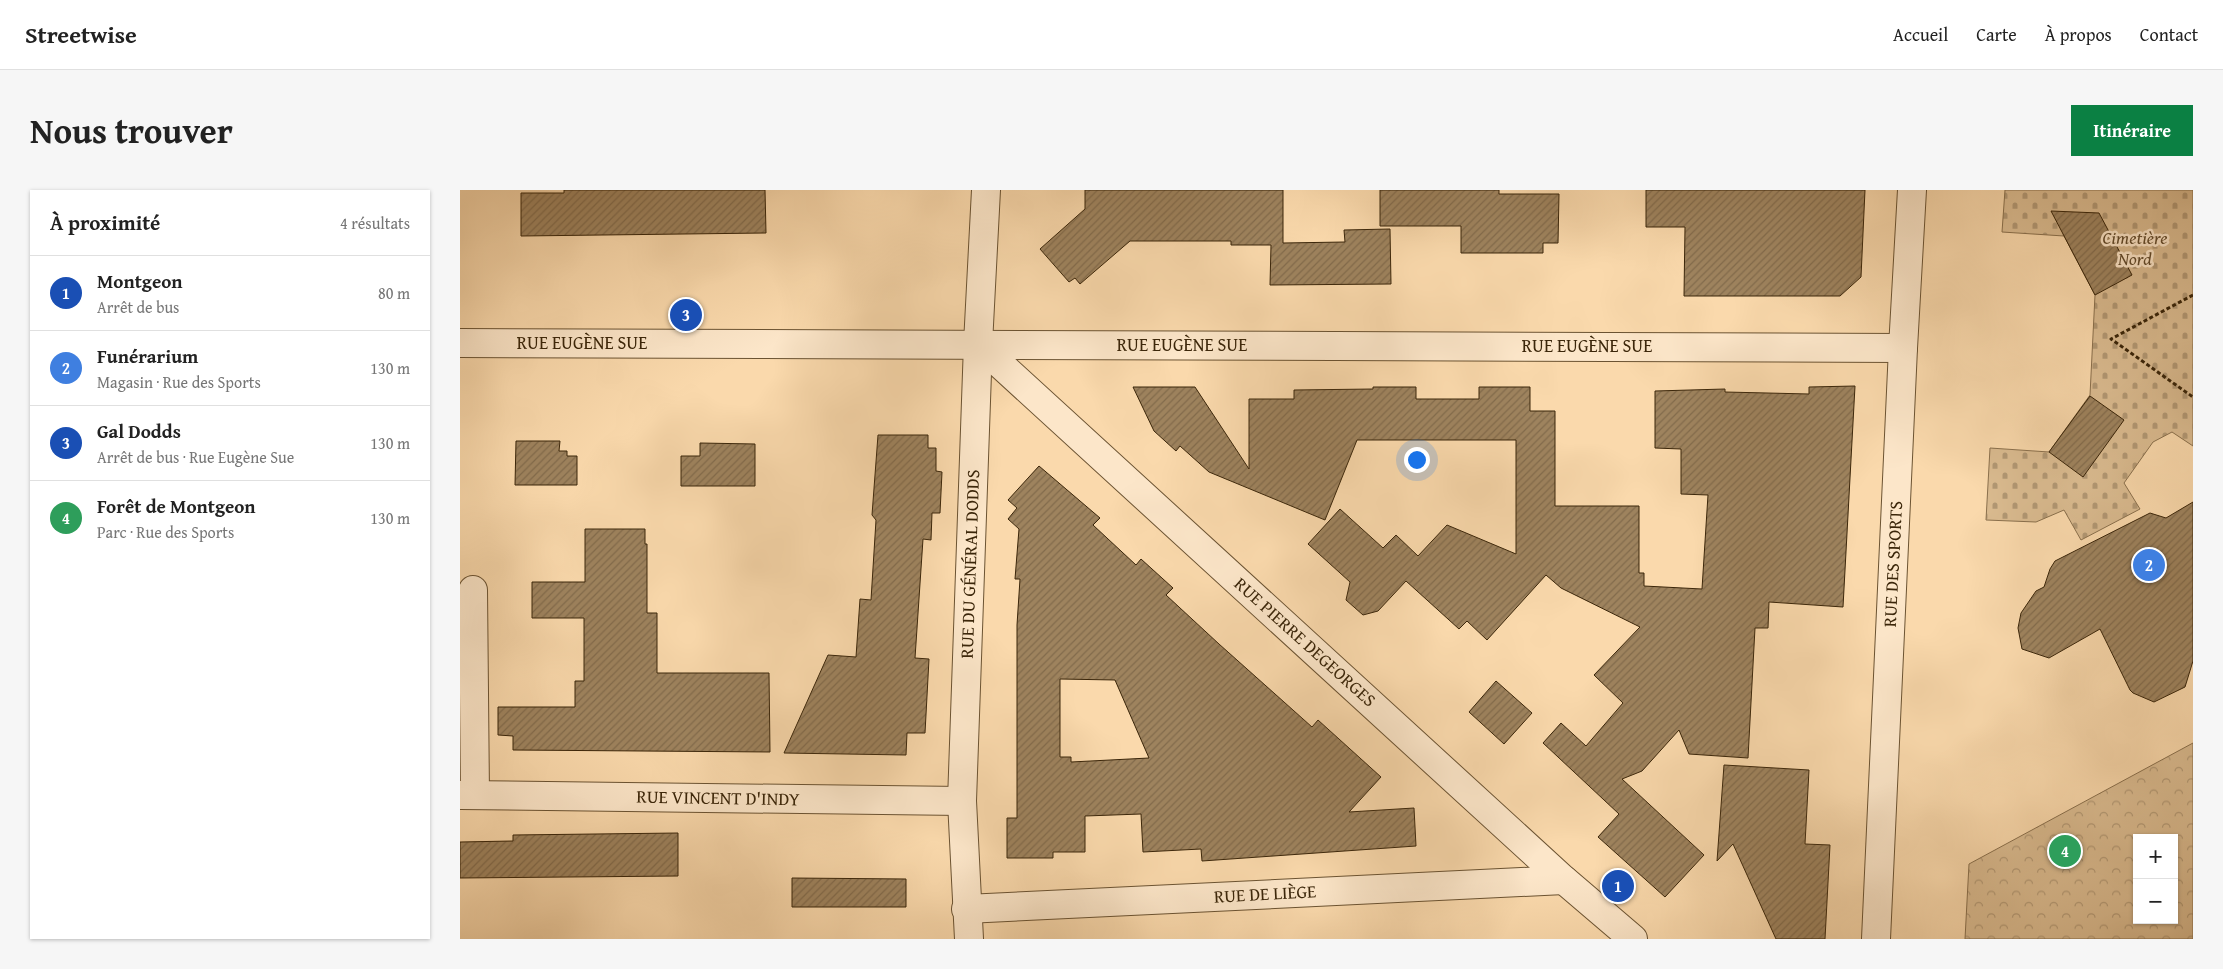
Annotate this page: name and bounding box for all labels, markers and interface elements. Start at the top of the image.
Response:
text: Streetwise [25,17,137,52]
text: Accueil [1893,21,1948,48]
text: Carte [1976,21,2017,48]
text: À propos [2045,21,2112,48]
text: Contact [2140,21,2198,48]
text: Nous trouver [30,105,233,156]
button: Itinéraire [2071,105,2193,156]
text: À proximité [50,207,160,238]
text: 4 résultats [340,211,410,235]
park label: Cimetière Nord [2102,224,2168,272]
text: Montgeon [97,267,183,295]
text: 1 [62,281,70,305]
text: 80 m [378,281,410,305]
text: Arrêt de bus [97,295,179,319]
pin: 3 [670,296,702,334]
street label: RUE EUGÈNE SUE [517,329,647,356]
street label: RUE EUGÈNE SUE [1117,331,1247,358]
street label: RUE EUGÈNE SUE [1522,332,1652,359]
text: Funérarium [97,342,198,370]
text: 2 [62,356,70,380]
text: 130 m [370,356,410,380]
text: Magasin · Rue des Sports [97,370,261,394]
text: Gal Dodds [97,417,181,445]
text: 3 [62,431,70,455]
text: 130 m [370,431,410,455]
text: Arrêt de bus · Rue Eugène Sue [97,445,294,469]
your location [1404,447,1430,473]
street label: RUE DU GÉNÉRAL DODDS [953,469,986,659]
text: Forêt de Montgeon [97,492,256,520]
street label: RUE DES SPORTS [1876,500,1909,628]
text: 4 [62,506,70,530]
text: 130 m [370,506,410,530]
text: Parc · Rue des Sports [97,520,234,544]
pin: 2 [2133,546,2165,584]
street label: RUE PIERRE DEGEORGES [1228,570,1383,713]
street label: RUE VINCENT D'INDY [636,783,800,812]
pin: 4 [2049,832,2081,870]
map controls [2133,834,2178,924]
button: + [2133,834,2178,879]
pin: 1 [1602,867,1634,905]
street label: RUE DE LIÈGE [1213,877,1317,910]
button: − [2133,879,2178,924]

